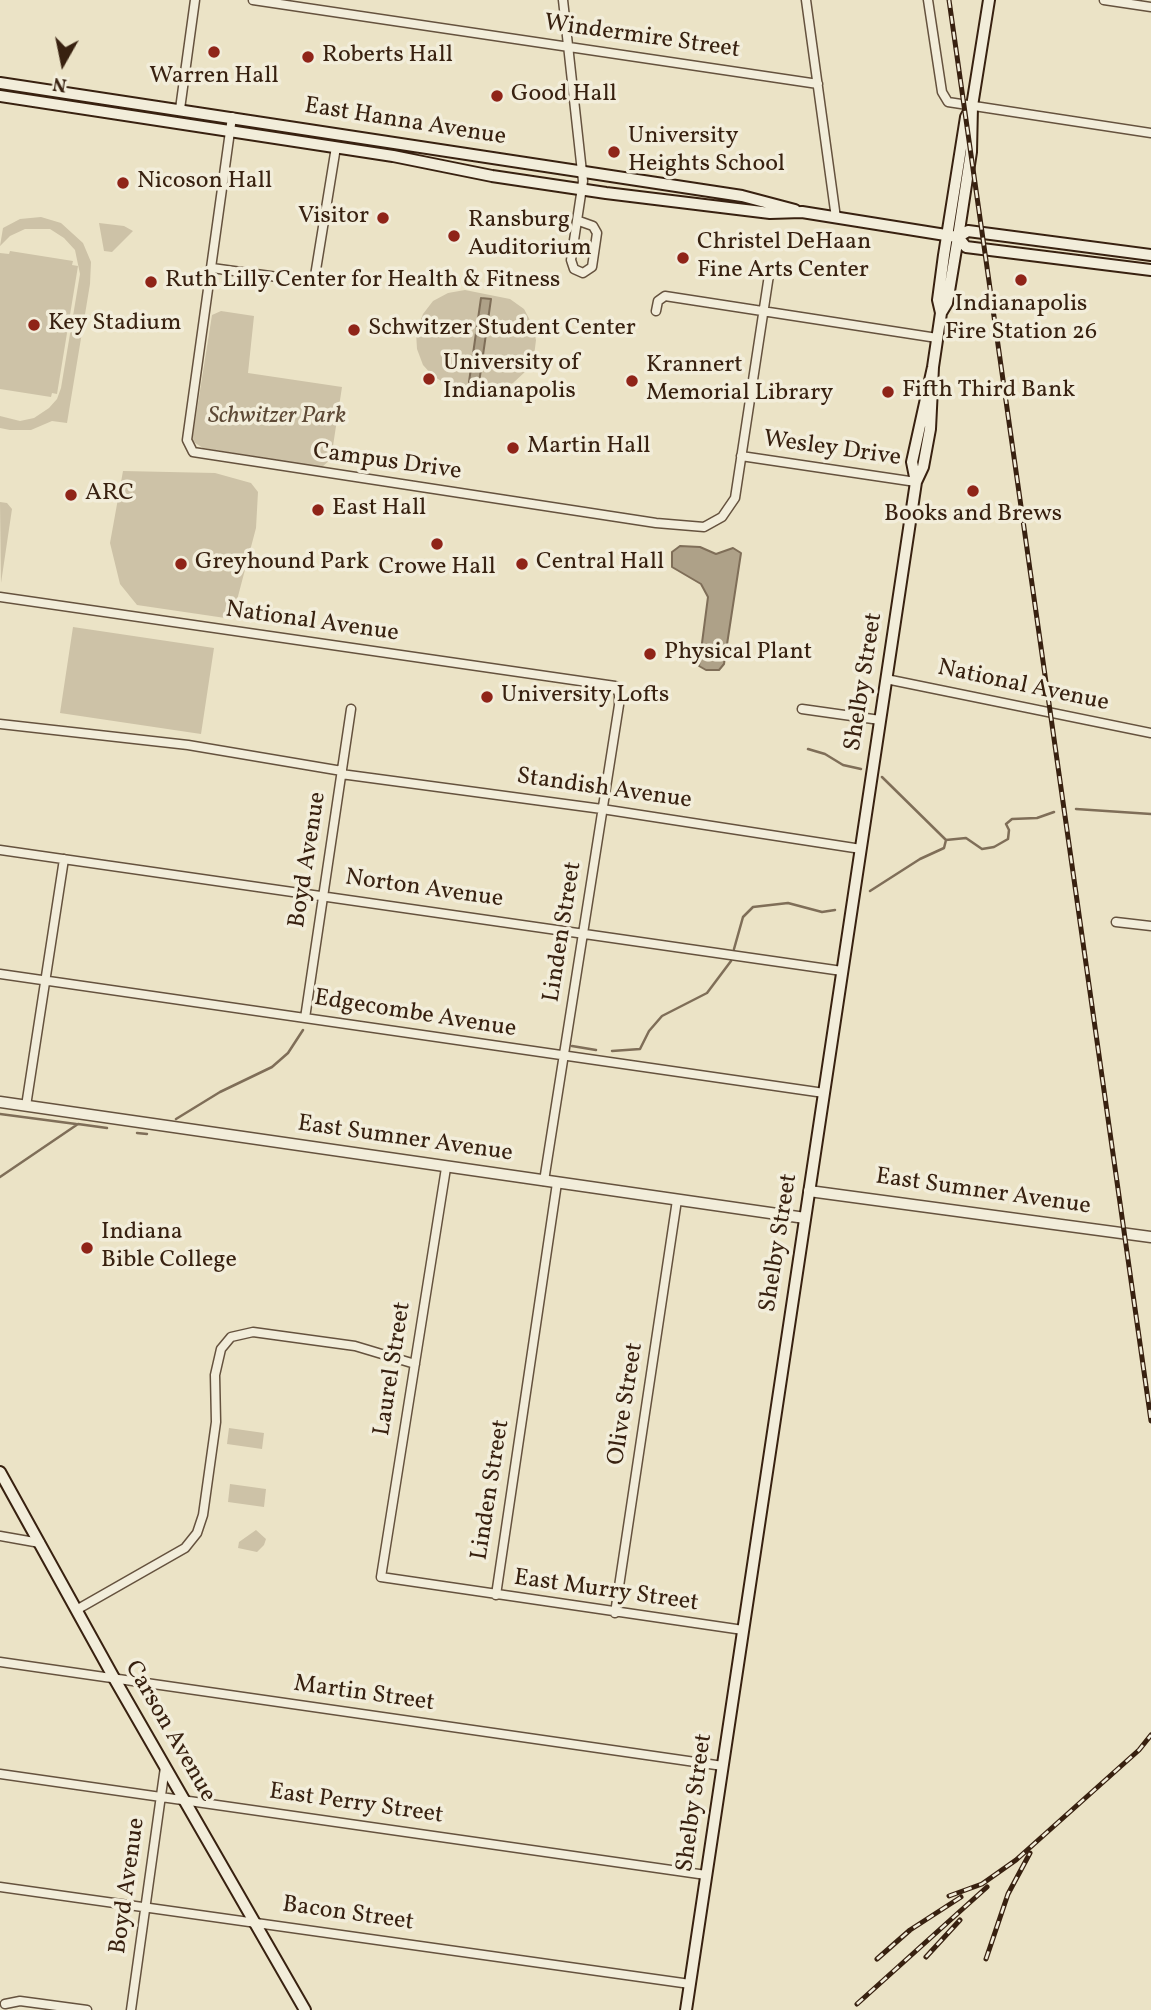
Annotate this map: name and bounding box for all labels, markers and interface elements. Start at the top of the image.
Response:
street label: Windermire Street [542,10,742,66]
north arrow [28,28,98,98]
place label: Roberts Hall [322,43,453,71]
marker: Warren Hall [206,44,222,60]
marker: Roberts Hall [300,49,316,65]
place label: Warren Hall [149,64,279,92]
text: N [51,70,69,98]
place label: Good Hall [511,82,617,110]
marker: Good Hall [489,88,505,104]
street label: East Hanna Avenue [302,93,508,153]
place label: University Heights School [628,124,785,180]
marker: University Heights School [606,144,622,160]
place label: Nicoson Hall [137,169,272,197]
marker: Nicoson Hall [115,175,131,191]
place label: Visitor [298,204,369,232]
place label: Ransburg Auditorium [468,208,592,264]
marker: Visitor [375,210,391,226]
marker: Ransburg Auditorium [446,228,462,244]
place label: Christel DeHaan Fine Arts Center [697,230,871,286]
marker: Christel DeHaan Fine Arts Center [675,250,691,266]
place label: Ruth Lilly Center for Health & Fitness [165,268,560,296]
marker: Indianapolis Fire Station 26 [1013,272,1029,288]
marker: Ruth Lilly Center for Health & Fitness [143,274,159,290]
place label: Indianapolis Fire Station 26 [945,292,1097,348]
place label: Key Stadium [48,311,181,339]
place label: Schwitzer Student Center [368,316,636,344]
marker: Key Stadium [26,317,42,333]
marker: Schwitzer Student Center [346,322,362,338]
place label: University of Indianapolis [443,351,579,407]
place label: Krannert Memorial Library [646,353,833,409]
marker: University of Indianapolis [421,371,437,387]
marker: Krannert Memorial Library [624,373,640,389]
place label: Fifth Third Bank [902,378,1075,406]
marker: Fifth Third Bank [880,384,896,400]
park label: Schwitzer Park [208,404,346,432]
street label: Wesley Drive [761,426,903,474]
place label: Martin Hall [527,434,651,462]
street label: Campus Drive [311,438,463,488]
marker: Martin Hall [505,440,521,456]
place label: ARC [85,481,134,509]
marker: Books and Brews [965,483,981,499]
marker: ARC [63,487,79,503]
place label: East Hall [332,496,426,524]
marker: East Hall [310,502,326,518]
place label: Books and Brews [884,502,1062,530]
marker: Crowe Hall [429,536,445,552]
place label: Greyhound Park [195,550,369,578]
place label: Central Hall [536,550,664,578]
place label: Crowe Hall [378,555,496,583]
marker: Greyhound Park [173,556,189,572]
marker: Central Hall [514,556,530,572]
street label: National Avenue [224,597,400,649]
street label: Shelby Street [840,611,890,753]
place label: Physical Plant [664,640,812,668]
marker: Physical Plant [642,646,658,662]
street label: National Avenue [935,655,1111,719]
place label: University Lofts [501,683,669,711]
marker: University Lofts [479,689,495,705]
street label: Standish Avenue [515,763,693,817]
street label: Boyd Avenue [284,790,334,930]
street label: Linden Street [539,860,589,1004]
street label: Norton Avenue [343,865,505,915]
street label: Edgecombe Avenue [312,985,518,1045]
street label: East Sumner Avenue [296,1111,514,1169]
street label: East Sumner Avenue [874,1164,1092,1222]
street label: Shelby Street [755,1172,805,1314]
place label: Indiana Bible College [101,1220,237,1276]
marker: Indiana Bible College [79,1240,95,1256]
street label: Laurel Street [369,1300,419,1438]
street label: Olive Street [603,1341,651,1467]
street label: Linden Street [467,1418,517,1562]
street label: East Murry Street [512,1565,700,1619]
street label: Carson Avenue [117,1656,221,1808]
street label: Martin Street [292,1671,436,1719]
street label: Shelby Street [672,1732,720,1874]
street label: East Perry Street [267,1779,445,1831]
street label: Boyd Avenue [105,1816,153,1956]
street label: Bacon Street [280,1892,416,1938]

